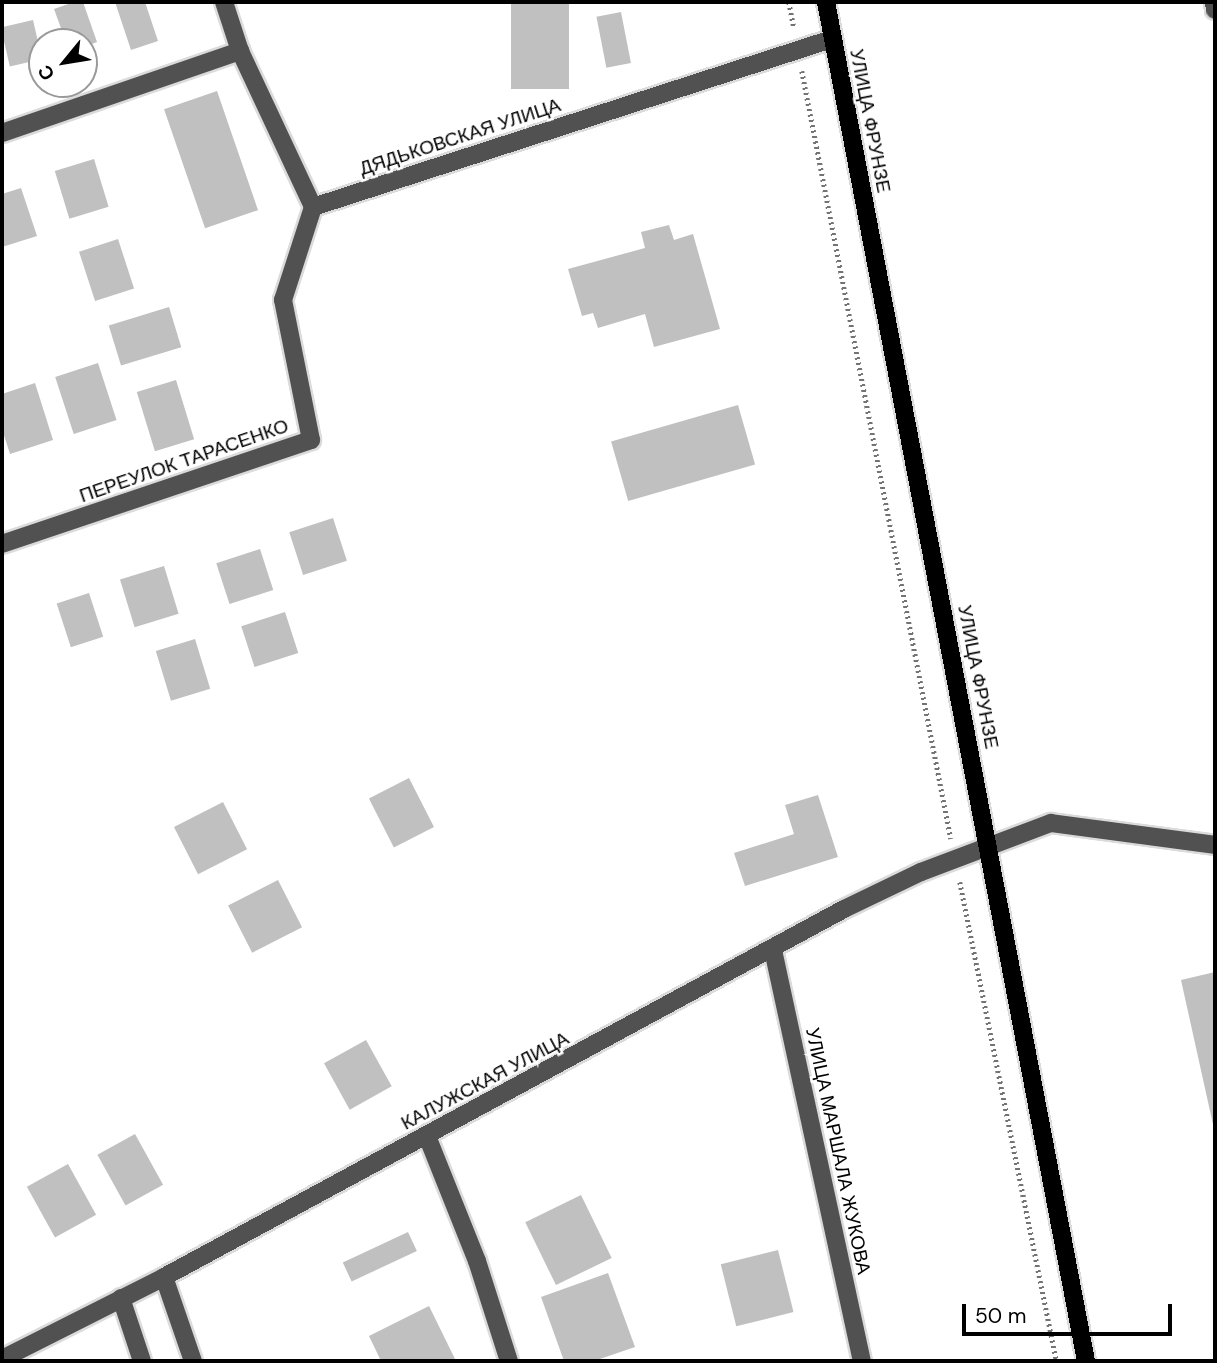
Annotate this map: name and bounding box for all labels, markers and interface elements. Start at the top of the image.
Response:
north arrow [28,28,98,98]
street label: УЛИЦА ФРУНЗЕ [845,47,895,195]
text: С [32,61,60,85]
street label: ДЯДЬКОВСКАЯ УЛИЦА [357,94,563,180]
street label: ПЕРЕУЛОК ТАРАСЕНКО [77,414,291,508]
street label: УЛИЦА ФРУНЗЕ [953,603,1003,751]
street label: УЛИЦА МАРШАЛА ЖУКОВА [801,1026,875,1276]
street label: КАЛУЖСКАЯ УЛИЦА [397,1027,573,1135]
scale bar [965,1290,1175,1334]
text: 50 m [975,1302,1026,1330]

